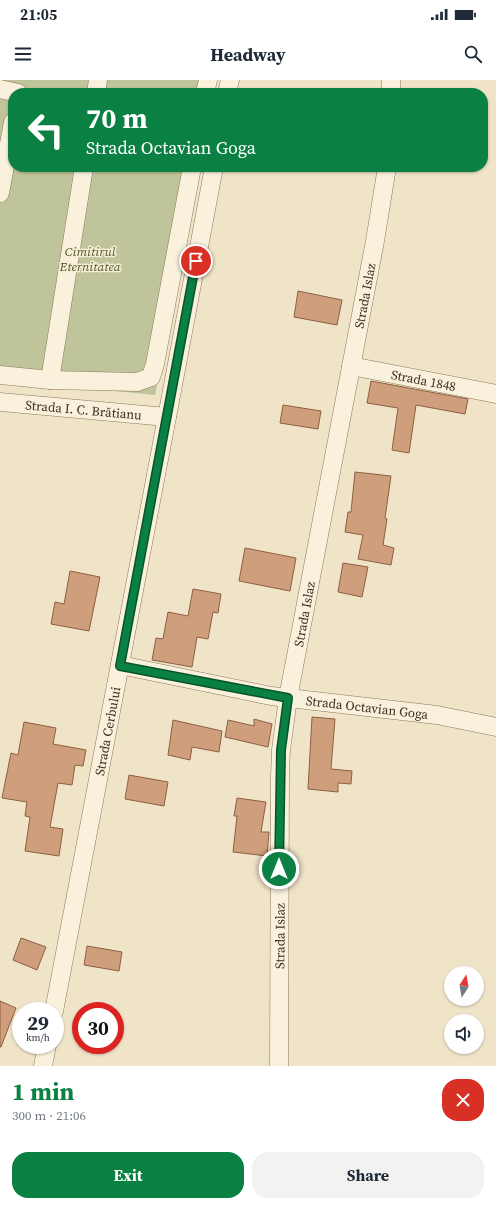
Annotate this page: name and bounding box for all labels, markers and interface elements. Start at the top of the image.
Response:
text: 21:05 [20,4,57,25]
text: Headway [210,42,286,67]
icon: menu [12,43,34,65]
icon: search [462,43,484,65]
text: 70 m [86,99,148,137]
icon: left [20,104,72,156]
text: Strada Octavian Goga [86,135,256,160]
park label: Cimitirul Eternitatea [59,243,121,275]
pin [179,244,213,278]
icon: arrive [185,250,207,272]
street label: Strada Islaz [351,262,380,330]
street label: Strada 1848 [390,366,457,395]
street label: Strada I. C. Brătianu [25,396,143,424]
street label: Strada Islaz [290,580,319,648]
street label: Strada Cerbului [91,685,125,777]
street label: Strada Octavian Goga [305,692,430,723]
position arrow [258,848,300,890]
street label: Strada Islaz [271,903,289,969]
north arrow [444,966,484,1006]
map controls [444,966,484,1054]
speed limit sign: 30 [72,1002,124,1054]
text: 29 [27,1009,49,1037]
button: sound [444,1014,484,1054]
text: km/h [26,1031,50,1044]
text: 1 min [12,1075,74,1108]
button: close [442,1079,484,1121]
text: 300 m · 21:06 [12,1107,86,1124]
button: Exit [12,1152,244,1198]
button: Share [252,1152,484,1198]

